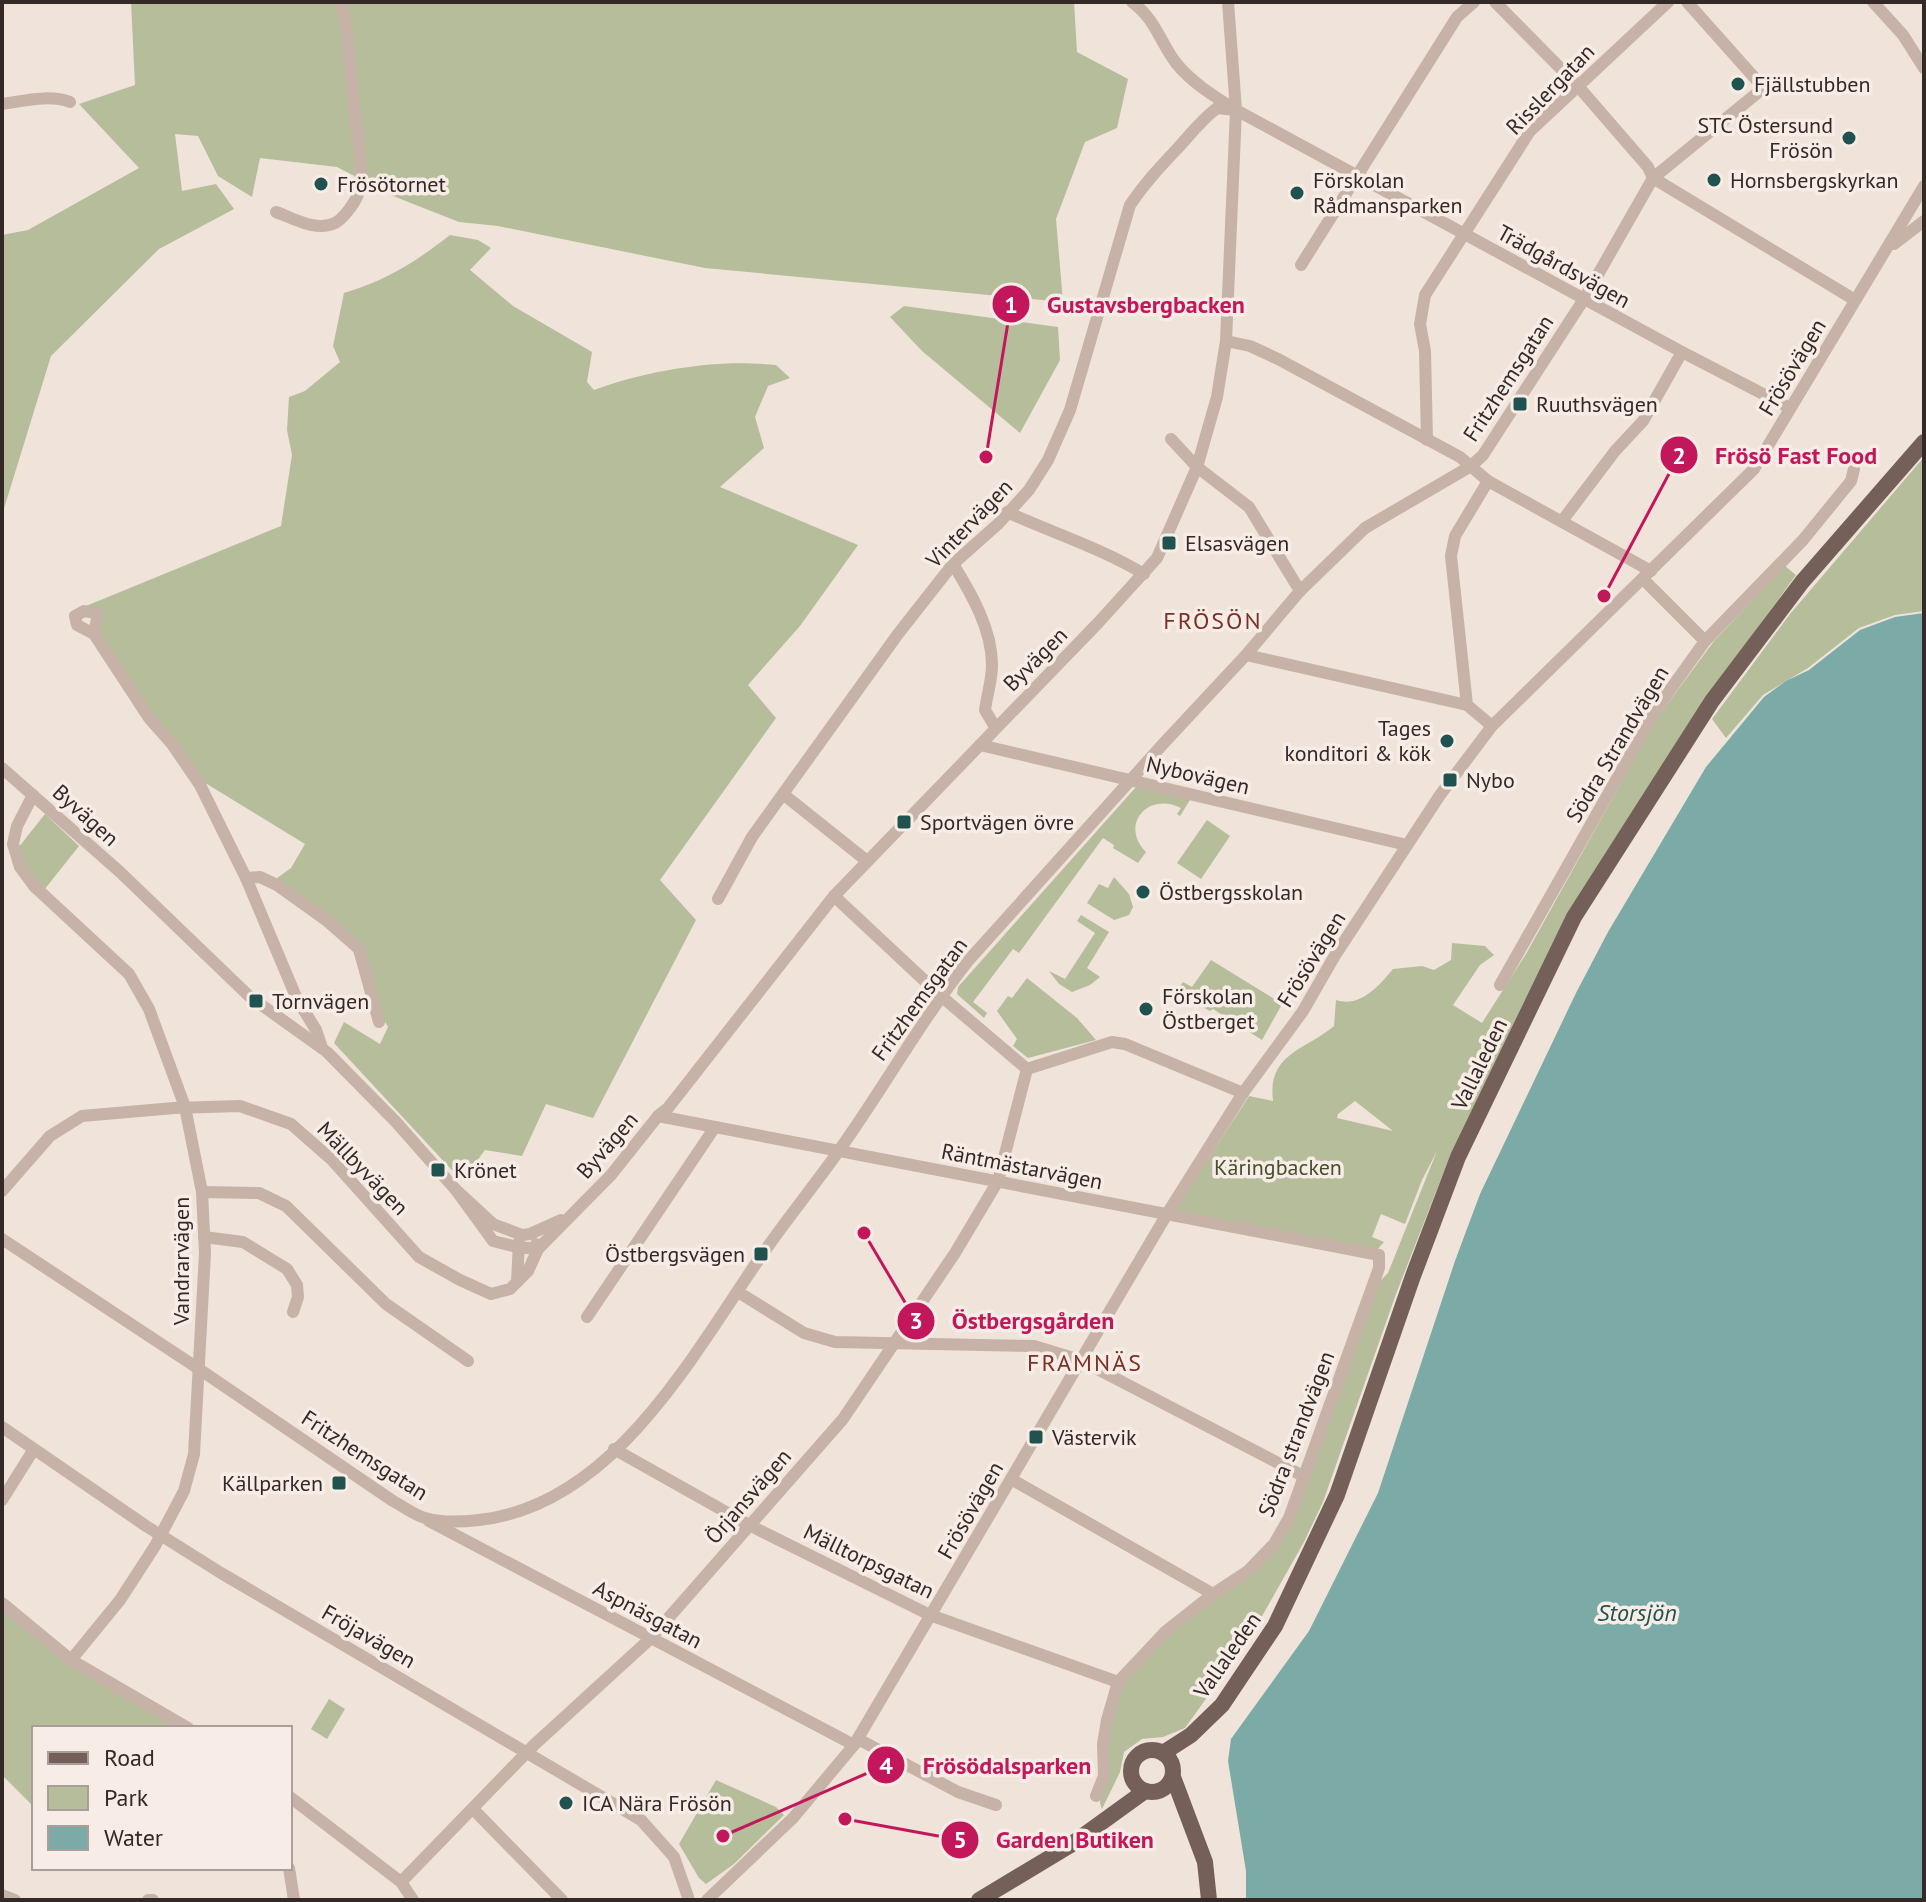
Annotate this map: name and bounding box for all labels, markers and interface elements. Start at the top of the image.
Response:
street label: Risslergatan [1500,38,1600,140]
place label: Fjällstubben [1754,70,1871,98]
marker: Fjällstubben [1729,75,1747,93]
place label: STC Östersund Frösön [1697,111,1833,164]
marker: STC Östersund Frösön [1840,129,1858,147]
place label: Förskolan Rådmansparken [1313,166,1462,219]
place label: Hornsbergskyrkan [1730,166,1899,194]
place label: Frösötornet [337,170,446,198]
marker: Hornsbergskyrkan [1705,171,1723,189]
marker: Frösötornet [312,175,330,193]
marker: Förskolan Rådmansparken [1288,184,1306,202]
street label: Trädgårdsvägen [1492,218,1636,314]
callout: Gustavsbergbacken [991,280,1261,328]
text: 1 [1004,289,1018,320]
text: Gustavsbergbacken [1047,289,1245,320]
street label: Fritzhemsgatan [1457,309,1559,447]
street label: Frösövägen [1752,314,1832,420]
place label: Ruuthsvägen [1536,390,1658,418]
marker: Ruuthsvägen [1511,395,1529,413]
callout: Frösö Fast Food [1659,431,1893,479]
text: 2 [1672,440,1686,471]
text: Frösö Fast Food [1715,440,1877,471]
street label: Vintervägen [919,473,1018,574]
place label: Elsasvägen [1185,529,1289,557]
marker: Elsasvägen [1160,534,1178,552]
district label: FRÖSÖN [1163,605,1263,636]
street label: Byvägen [997,621,1073,697]
street label: Södra Strandvägen [1559,661,1675,827]
place label: Tages konditori & kök [1285,714,1431,767]
marker: Tages konditori & kök [1438,732,1456,750]
street label: Nybovägen [1144,750,1252,800]
place label: Nybo [1466,766,1515,794]
marker: Nybo [1441,771,1459,789]
street label: Byvägen [47,778,125,852]
place label: Sportvägen övre [920,808,1074,836]
marker: Sportvägen övre [895,813,913,831]
place label: Östbergsskolan [1159,878,1303,906]
marker: Östbergsskolan [1134,883,1152,901]
street label: Frösövägen [1271,906,1351,1012]
street label: Fritzhemsgatan [865,932,973,1066]
place label: Förskolan Östberget [1162,982,1255,1035]
place label: Tornvägen [272,987,369,1015]
marker: Tornvägen [247,992,265,1010]
marker: Förskolan Östberget [1137,1000,1155,1018]
street label: Vallaleden [1444,1013,1513,1115]
street label: Byvägen [570,1106,644,1184]
street label: Mällbyvägen [311,1115,415,1221]
street label: Räntmästarvägen [939,1137,1105,1195]
park label: Käringbacken [1214,1153,1342,1181]
place label: Krönet [454,1156,517,1184]
marker: Krönet [429,1161,447,1179]
street label: Vandrarvägen [167,1197,195,1326]
place label: Östbergsvägen [605,1240,745,1268]
marker: Östbergsvägen [752,1245,770,1263]
callout: Östbergsgården [896,1297,1130,1345]
text: 3 [909,1305,923,1336]
text: Östbergsgården [952,1305,1114,1336]
district label: FRAMNÄS [1027,1347,1143,1378]
street label: Södra strandvägen [1252,1347,1340,1521]
street label: Fritzhemsgatan [296,1404,434,1506]
place label: Västervik [1051,1423,1137,1451]
marker: Västervik [1027,1428,1045,1446]
street label: Örjansvägen [699,1443,797,1549]
street label: Frösövägen [931,1456,1009,1564]
place label: Källparken [222,1469,323,1497]
marker: Källparken [330,1474,348,1492]
street label: Mälltorpsgatan [799,1517,939,1605]
street label: Aspnäsgatan [589,1574,707,1654]
water label: Storsjön [1597,1597,1677,1628]
street label: Fröjavägen [317,1598,421,1674]
street label: Vallaleden [1187,1607,1267,1704]
legend [32,1726,292,1870]
callout: Frösödalsparken [866,1741,1107,1789]
text: Road [104,1742,155,1773]
text: 4 [879,1750,893,1781]
text: Frösödalsparken [923,1750,1091,1781]
text: Park [104,1782,149,1813]
place label: ICA Nära Frösön [582,1789,732,1817]
marker: ICA Nära Frösön [557,1794,575,1812]
callout: Garden Butiken [940,1816,1170,1864]
text: Water [104,1822,163,1853]
text: 5 [953,1824,967,1855]
text: Garden Butiken [996,1824,1154,1855]

